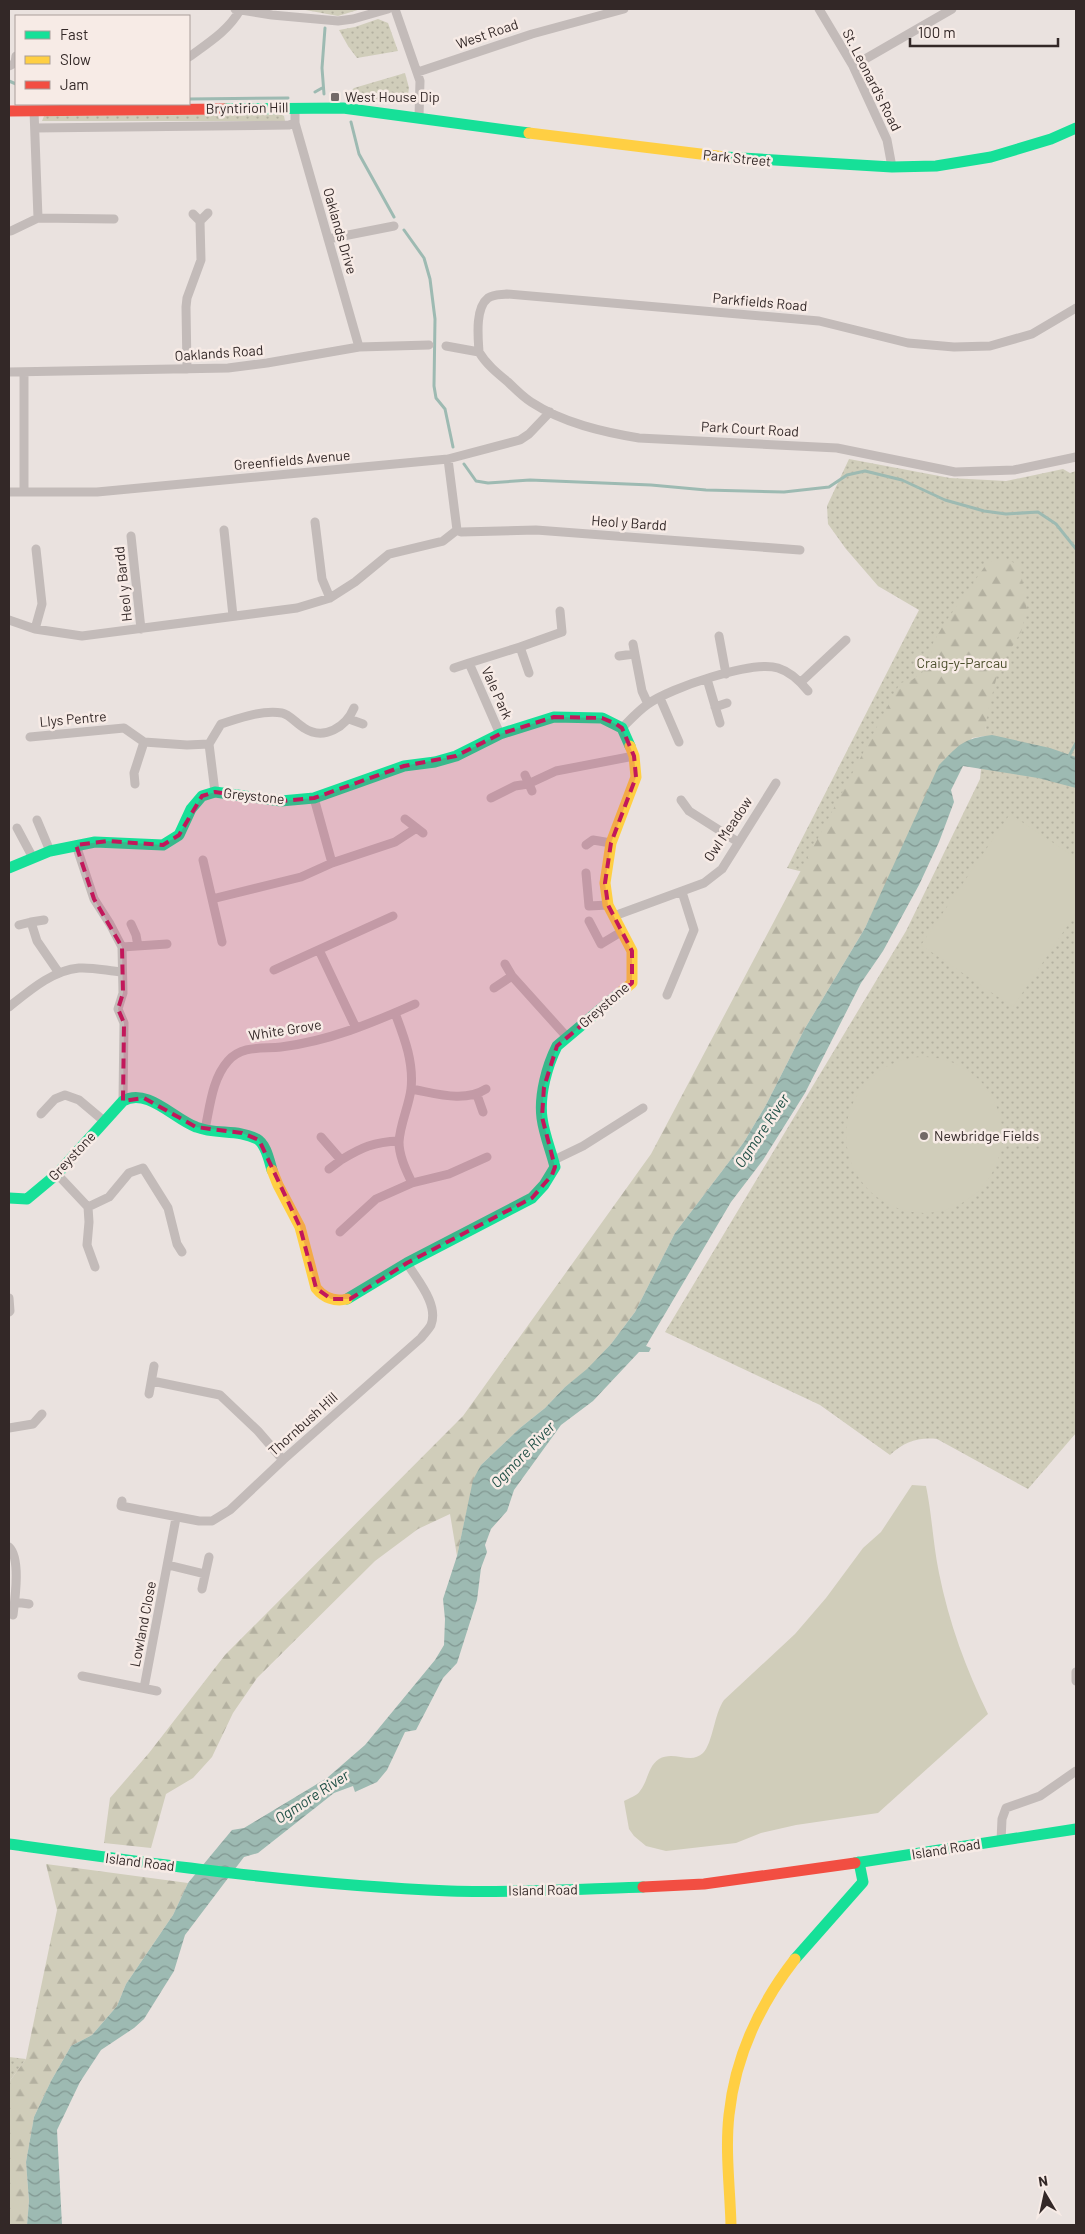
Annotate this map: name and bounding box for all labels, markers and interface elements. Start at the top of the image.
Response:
legend [15,15,190,105]
street label: West Road [454,15,520,52]
scale bar [910,15,1058,47]
text: 100 m [918,23,956,41]
text: Fast [60,25,88,43]
street label: St. Leonard's Road [839,26,906,134]
text: Slow [60,50,91,68]
text: Jam [60,75,89,93]
place label: West House Dip [345,88,440,105]
marker: West House Dip [329,91,341,103]
street label: Bryntirion Hill [205,98,289,117]
street label: Park Street [702,145,772,170]
street label: Oaklands Drive [320,186,361,276]
street label: Parkfields Road [712,289,808,314]
street label: Oaklands Road [174,341,264,364]
street label: Park Court Road [701,417,799,440]
street label: Greenfields Avenue [233,446,351,473]
street label: Heol y Bardd [591,511,667,534]
street label: Heol y Bardd [110,546,135,623]
park label: Craig-y-Parcau [916,654,1008,671]
street label: Vale Park [478,664,517,722]
street label: Llys Pentre [39,707,107,730]
street label: Greystone [223,784,285,807]
street label: Owl Meadow [700,793,755,864]
street label: Greystone [575,978,632,1031]
street label: White Grove [247,1015,322,1044]
water label: Ogmore River [730,1090,793,1171]
place label: Newbridge Fields [934,1127,1039,1144]
street label: Greystone [45,1128,99,1184]
marker: Newbridge Fields [918,1130,930,1142]
street label: Thornbush Hill [265,1388,341,1459]
water label: Ogmore River [486,1417,559,1491]
street label: Lowland Close [126,1579,159,1668]
water label: Ogmore River [271,1765,352,1827]
street label: Island Road [910,1835,982,1862]
street label: Island Road [104,1849,176,1874]
street label: Island Road [508,1880,578,1899]
north arrow [1020,2169,1070,2219]
text: N [1037,2172,1049,2190]

